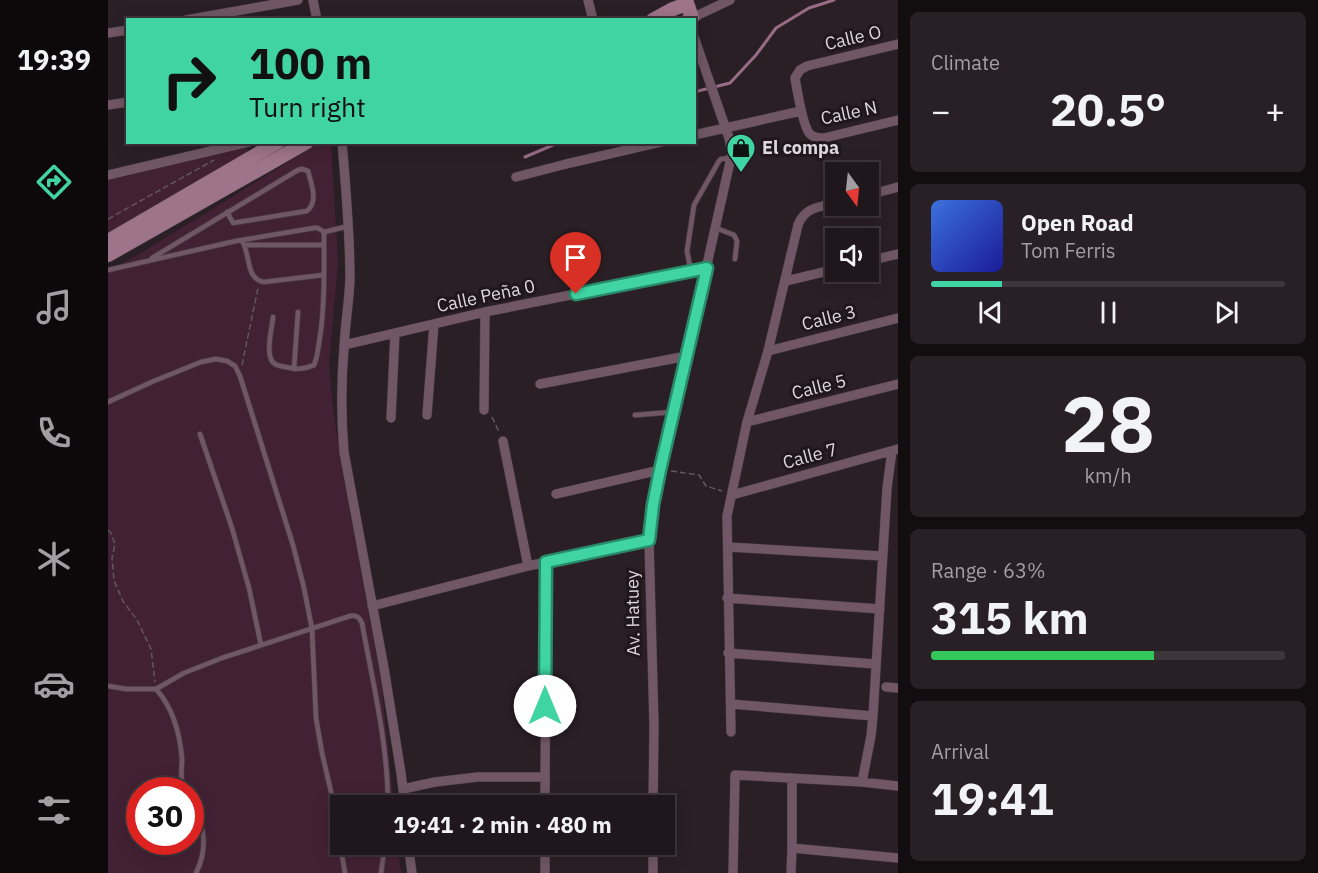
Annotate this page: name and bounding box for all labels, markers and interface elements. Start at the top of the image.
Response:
street label: Calle O [822,20,883,55]
text: 100 m [249,36,372,91]
text: 19:39 [17,42,91,77]
icon: right [150,42,228,120]
text: Climate [931,49,1000,76]
text: 20.5° [1050,80,1166,138]
text: Turn right [249,89,366,124]
text: − [931,89,951,132]
text: + [1265,89,1285,132]
street label: Calle N [818,95,879,130]
shop icon: El compa [725,132,757,174]
place label: El compa [762,136,839,159]
icon: directions [33,161,75,203]
north arrow [825,162,879,216]
map controls [825,162,879,282]
text: Open Road [1021,208,1134,237]
button: sound [825,228,879,282]
pin [550,232,601,294]
text: Tom Ferris [1021,237,1116,264]
icon: arrive [559,241,592,274]
street label: Calle Peña 0 [435,274,537,317]
icon: music [33,286,75,328]
icon: previous [974,296,1007,329]
icon: pause [1092,296,1125,329]
icon: next [1210,296,1243,329]
street label: Calle 3 [799,300,859,335]
street label: Calle 5 [789,369,849,404]
text: 28 [1061,372,1155,473]
icon: phone [33,412,75,454]
street label: Calle 7 [780,437,840,474]
text: km/h [1084,462,1132,489]
icon: climate [33,538,75,580]
text: Range · 63% [931,557,1046,584]
street label: Av. Hatuey [620,570,645,656]
text: 315 km [931,588,1089,646]
icon: car [33,663,75,705]
position arrow [513,674,577,738]
text: Arrival [931,738,989,765]
text: 19:41 [931,769,1054,827]
speed limit sign: 30 [126,777,204,855]
icon: filters [33,789,75,831]
text: 19:41 · 2 min · 480 m [393,810,612,839]

